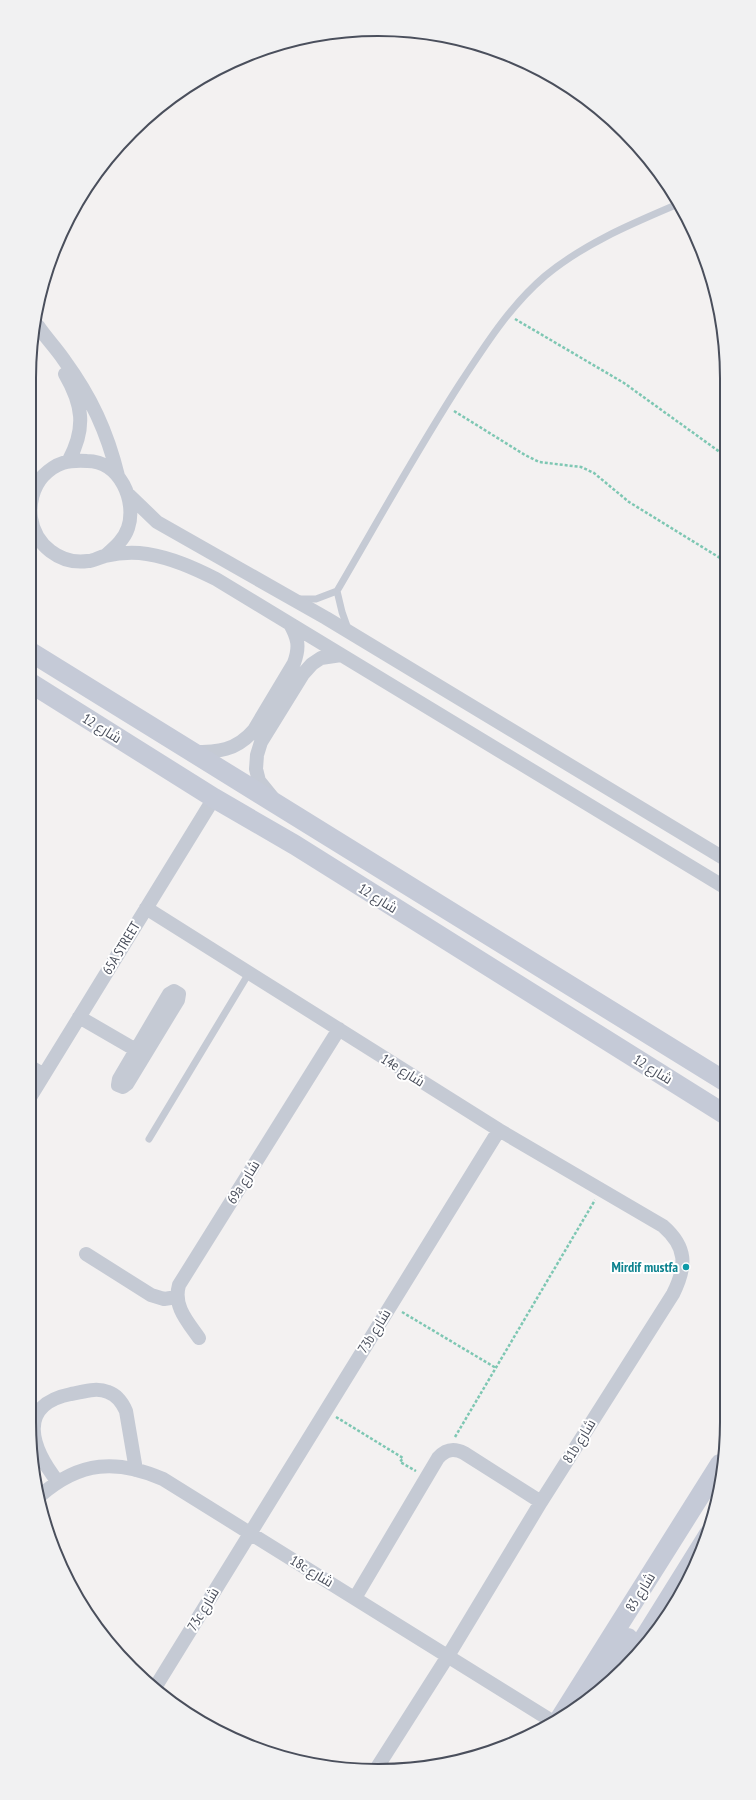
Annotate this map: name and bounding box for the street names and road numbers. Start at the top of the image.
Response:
street label: شارع 12 [79,709,125,747]
street label: شارع 12 [355,879,401,917]
street label: 65A STREET [98,917,144,978]
street label: 14e شارع [378,1050,428,1090]
street label: شارع 12 [630,1050,676,1088]
street label: 69a شارع [223,1157,263,1207]
street label: 73b شارع [353,1306,395,1356]
street label: 81b شارع [558,1416,600,1466]
street label: 18c شارع [287,1551,337,1591]
street label: شارع 83 [621,1569,659,1615]
street label: 73c شارع [183,1584,223,1634]

